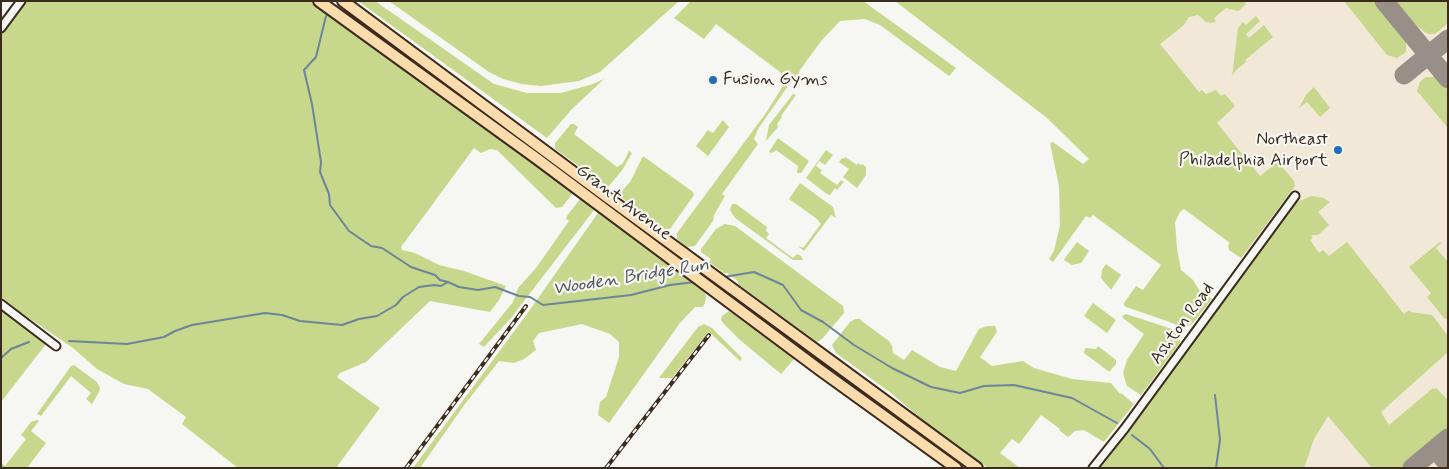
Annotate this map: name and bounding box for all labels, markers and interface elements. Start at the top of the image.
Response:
place label: Fusion Gyms [723,69,828,91]
marker: Fusion Gyms [707,74,719,86]
place label: Northeast Philadelphia Airport [1179,129,1328,172]
marker: Northeast Philadelphia Airport [1332,144,1344,156]
street label: Grant Avenue [571,160,675,246]
water label: Wooden Bridge Run [551,254,711,302]
street label: Ashton Road [1146,279,1220,369]

